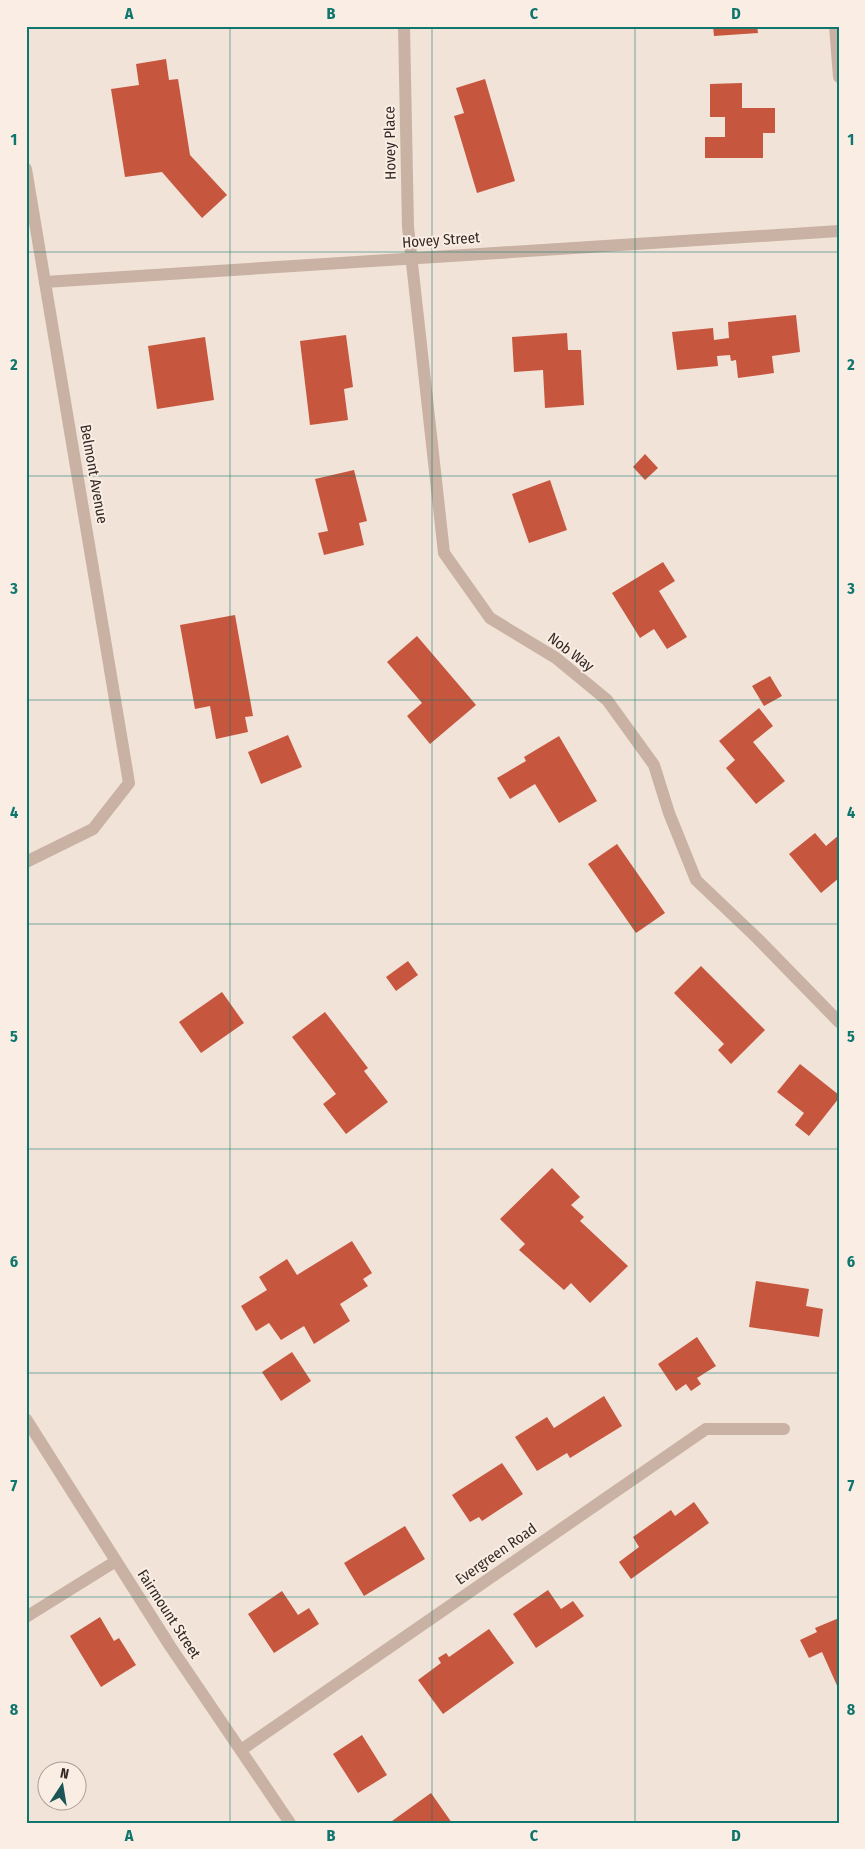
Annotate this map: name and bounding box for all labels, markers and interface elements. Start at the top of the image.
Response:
text: A [124,4,134,23]
text: B [327,4,336,23]
text: C [530,4,539,23]
text: D [731,4,741,23]
street label: Hovey Place [380,106,400,180]
text: 1 [11,130,17,149]
text: 1 [848,130,854,149]
street label: Hovey Street [401,228,481,252]
text: 2 [9,355,18,374]
text: 2 [846,355,855,374]
street label: Belmont Avenue [76,423,112,525]
text: 3 [9,579,18,598]
text: 3 [846,579,855,598]
street label: Nob Way [544,629,598,675]
text: 4 [10,803,18,822]
text: 4 [847,803,855,822]
text: 5 [10,1027,18,1046]
text: 5 [847,1027,855,1046]
text: 6 [10,1252,18,1271]
text: 6 [847,1252,855,1271]
text: 7 [11,1476,18,1495]
text: 7 [848,1476,855,1495]
street label: Evergreen Road [452,1519,540,1589]
street label: Fairmount Street [134,1566,205,1662]
text: 8 [10,1700,19,1719]
text: 8 [847,1700,856,1719]
north arrow [38,1762,88,1812]
text: N [59,1765,70,1783]
text: A [124,1826,134,1845]
text: B [327,1826,336,1845]
text: C [530,1826,539,1845]
text: D [731,1826,741,1845]

